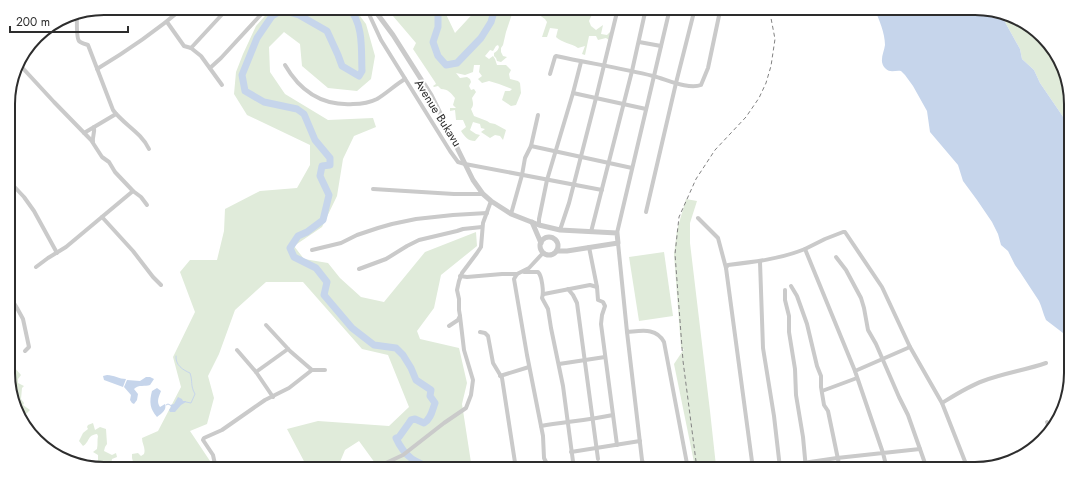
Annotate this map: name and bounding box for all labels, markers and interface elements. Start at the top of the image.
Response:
scale bar [10,8,128,34]
text: 200 m [16,13,50,31]
street label: Avenue Bukavu [410,76,466,150]

